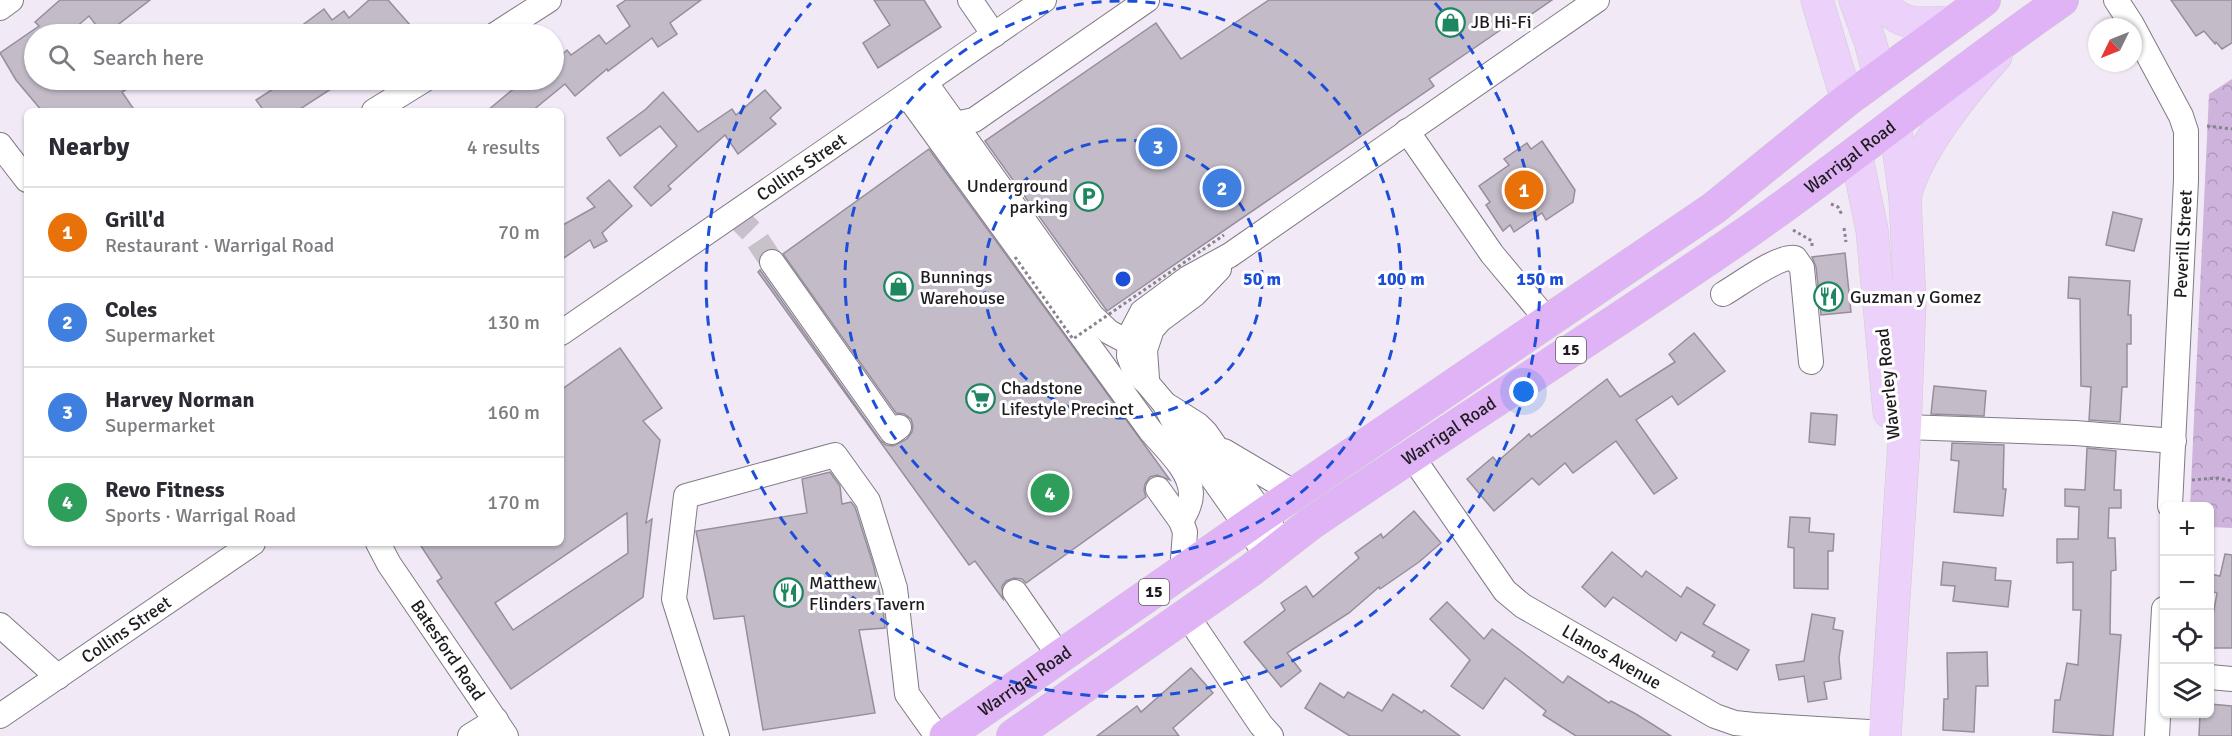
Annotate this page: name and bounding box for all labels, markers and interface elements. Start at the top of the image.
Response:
shop icon: JB Hi-Fi [1434,6,1466,38]
place label: JB Hi-Fi [1471,11,1532,33]
north arrow [2088,18,2142,72]
search box [24,24,564,90]
icon: search [45,41,78,74]
text: Search here [93,44,204,71]
street label: Warrigal Road [1800,116,1900,199]
pin: 3 [1138,124,1178,170]
street label: Collins Street [752,129,850,206]
text: Nearby [48,131,129,163]
text: 4 results [467,135,540,160]
pin: 2 [1202,166,1242,210]
pin: 1 [1504,168,1544,213]
place label: Underground parking [967,175,1068,218]
parking icon: Underground parking [1073,180,1105,212]
street label: Peverill Street [2169,189,2197,299]
text: Grill'd [105,206,165,233]
text: 1 [62,220,73,245]
text: 70 m [498,220,540,245]
text: Restaurant · Warrigal Road [105,233,334,258]
place label: Bunnings Warehouse [920,266,1005,309]
text: 50 m [1243,268,1281,290]
text: 100 m [1377,268,1425,290]
text: 150 m [1516,268,1564,290]
centre of rings [1113,269,1133,289]
shop icon: Bunnings Warehouse [883,271,915,303]
restaurant icon: Guzman y Gomez [1813,281,1845,313]
place label: Guzman y Gomez [1850,286,1981,308]
text: Coles [105,296,157,323]
text: 2 [62,310,73,335]
text: 130 m [487,310,540,335]
text: Supermarket [105,323,215,348]
street label: Waverley Road [1871,327,1905,441]
road number: 15 [1556,337,1586,363]
place label: Chadstone Lifestyle Precinct [1001,377,1134,420]
your location [1509,377,1538,406]
supermarket icon: Chadstone Lifestyle Precinct [964,382,996,414]
text: Harvey Norman [105,386,254,413]
street label: Warrigal Road [1397,392,1500,470]
text: 3 [62,400,73,425]
text: 160 m [487,400,540,425]
text: Supermarket [105,413,215,438]
pin: 4 [1030,470,1070,516]
text: Revo Fitness [105,476,225,503]
text: 4 [62,490,73,515]
text: 170 m [487,490,540,515]
map controls [2160,502,2214,718]
button: + [2160,502,2214,556]
text: Sports · Warrigal Road [105,503,296,528]
button: − [2160,556,2214,610]
place label: Matthew Flinders Tavern [809,572,925,615]
restaurant icon: Matthew Flinders Tavern [772,577,804,609]
road number: 15 [1139,579,1169,605]
street label: Collins Street [77,591,175,668]
street label: Batesford Road [406,596,490,705]
button: locate [2160,610,2214,664]
street label: Llanos Avenue [1558,620,1665,694]
street label: Warrigal Road [974,641,1076,721]
button: layers [2160,664,2214,718]

